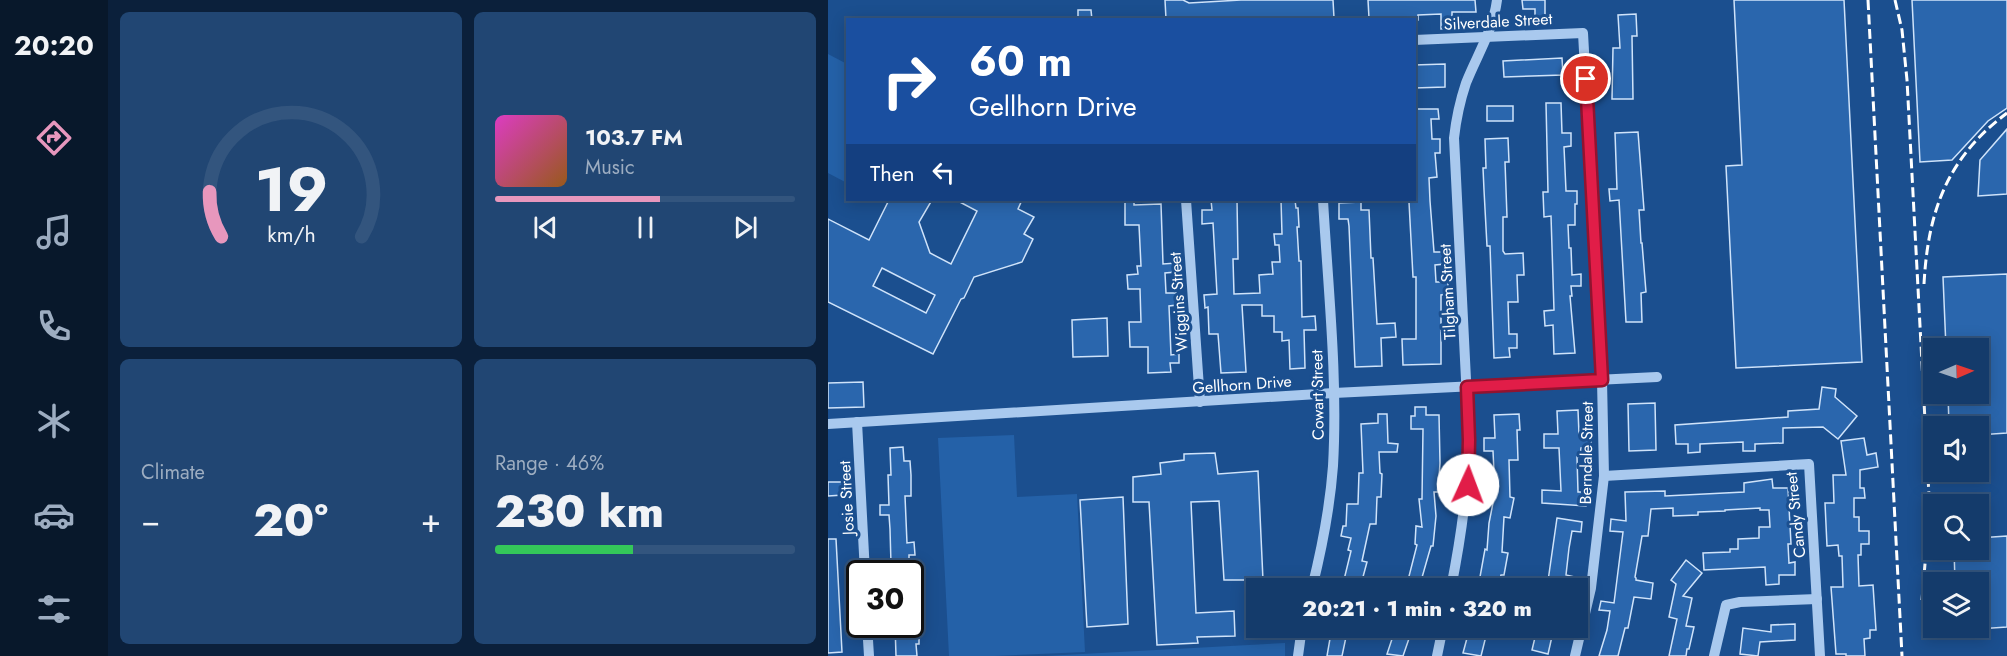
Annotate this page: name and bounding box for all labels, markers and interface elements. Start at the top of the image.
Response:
street label: Silverdale Street [1443,7,1553,36]
text: 20:20 [14,26,94,65]
text: 60 m [969,31,1072,92]
icon: right [870,42,948,120]
pin [1560,53,1611,104]
icon: arrive [1569,62,1602,95]
text: Gellhorn Drive [969,87,1137,126]
icon: directions [33,117,75,159]
text: 103.7 FM [585,121,683,153]
text: 19 [254,144,328,234]
text: Music [585,153,635,182]
icon: left [927,156,960,189]
text: Then [870,157,915,189]
icon: music [33,211,75,253]
icon: previous [529,211,562,244]
icon: pause [629,211,662,244]
icon: next [729,211,762,244]
text: km/h [267,219,315,250]
street label: Tilgham Street [1433,243,1461,340]
street label: Wiggins Street [1164,251,1193,353]
icon: phone [33,305,75,347]
north arrow [1923,338,1989,404]
map controls [1923,338,1989,638]
street label: Cowart Street [1305,349,1330,440]
street label: Gellhorn Drive [1192,370,1292,399]
icon: climate [33,400,75,442]
street label: Berndale Street [1574,401,1599,505]
button: sound [1923,416,1989,482]
text: Range · 46% [495,449,604,478]
position arrow [1436,453,1500,517]
text: Climate [141,458,205,487]
street label: Josie Street [833,460,860,538]
street label: Candy Street [1780,471,1811,559]
text: 230 km [495,479,664,544]
text: 20° [253,488,328,553]
icon: car [33,494,75,536]
button: search [1923,494,1989,560]
text: − [141,497,160,544]
text: + [421,497,441,544]
speed limit sign: 30 [846,560,924,638]
button: layers [1923,572,1989,638]
icon: filters [33,588,75,630]
text: 20:21 · 1 min · 320 m [1302,592,1532,624]

